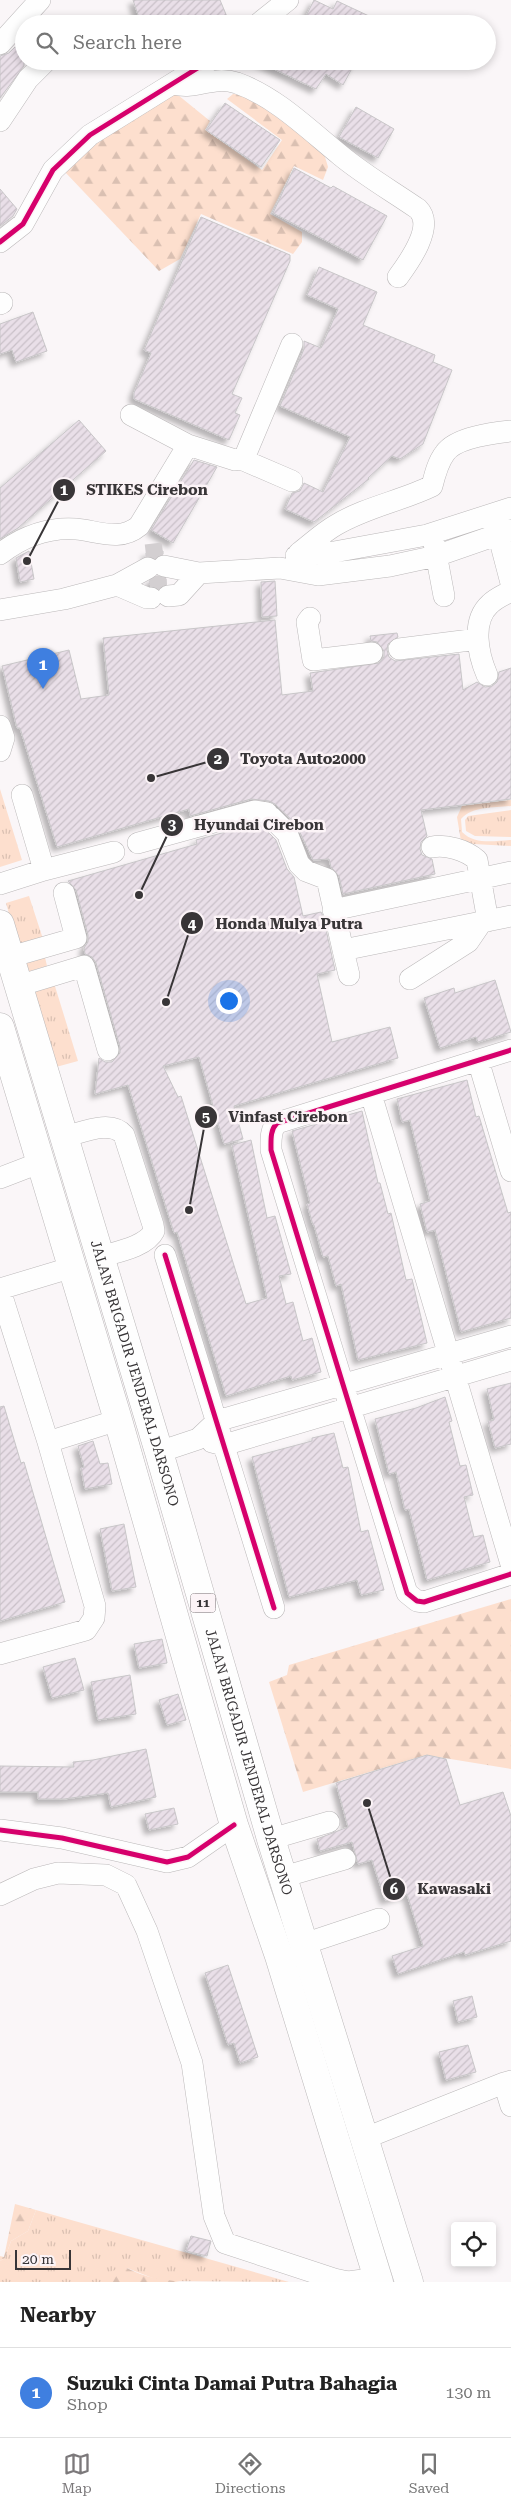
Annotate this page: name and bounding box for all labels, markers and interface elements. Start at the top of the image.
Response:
search box [15,15,496,70]
icon: search [33,29,61,57]
text: Search here [73,31,182,54]
callout: STIKES Cirebon [52,475,218,505]
text: 1 [60,481,69,499]
text: STIKES Cirebon [86,481,208,499]
pin: 1 [27,648,59,689]
callout: Toyota Auto2000 [205,744,376,774]
text: 2 [214,750,222,768]
text: Toyota Auto2000 [240,750,367,768]
callout: Hyundai Cirebon [159,810,334,840]
text: 3 [168,816,177,834]
text: Hyundai Cirebon [194,816,324,834]
callout: Honda Mulya Putra [180,908,372,938]
text: 4 [188,915,197,933]
text: Honda Mulya Putra [215,915,363,933]
your location [216,988,242,1014]
callout: Vinfast Cirebon [193,1102,358,1132]
text: 5 [202,1108,210,1126]
text: Vinfast Cirebon [228,1108,348,1126]
street label: JALAN BRIGADIR JENDERAL DARSONO [88,1238,182,1508]
road number: 11 [190,1594,216,1612]
street label: JALAN BRIGADIR JENDERAL DARSONO [202,1627,296,1897]
callout: Kawasaki [382,1874,501,1904]
text: 6 [390,1880,399,1898]
text: Kawasaki [417,1880,491,1898]
map controls [451,2222,496,2267]
button: locate [451,2222,496,2267]
scale bar [15,2247,71,2270]
text: 20 m [22,2251,54,2267]
text: Nearby [20,2303,96,2327]
text: Suzuki Cinta Damai Putra Bahagia [67,2372,397,2395]
text: 1 [32,2383,40,2402]
text: 130 m [445,2383,491,2402]
text: Shop [67,2395,108,2414]
tab: Map [62,2450,92,2496]
tab: Directions [215,2450,285,2496]
tab: Saved [409,2450,449,2496]

